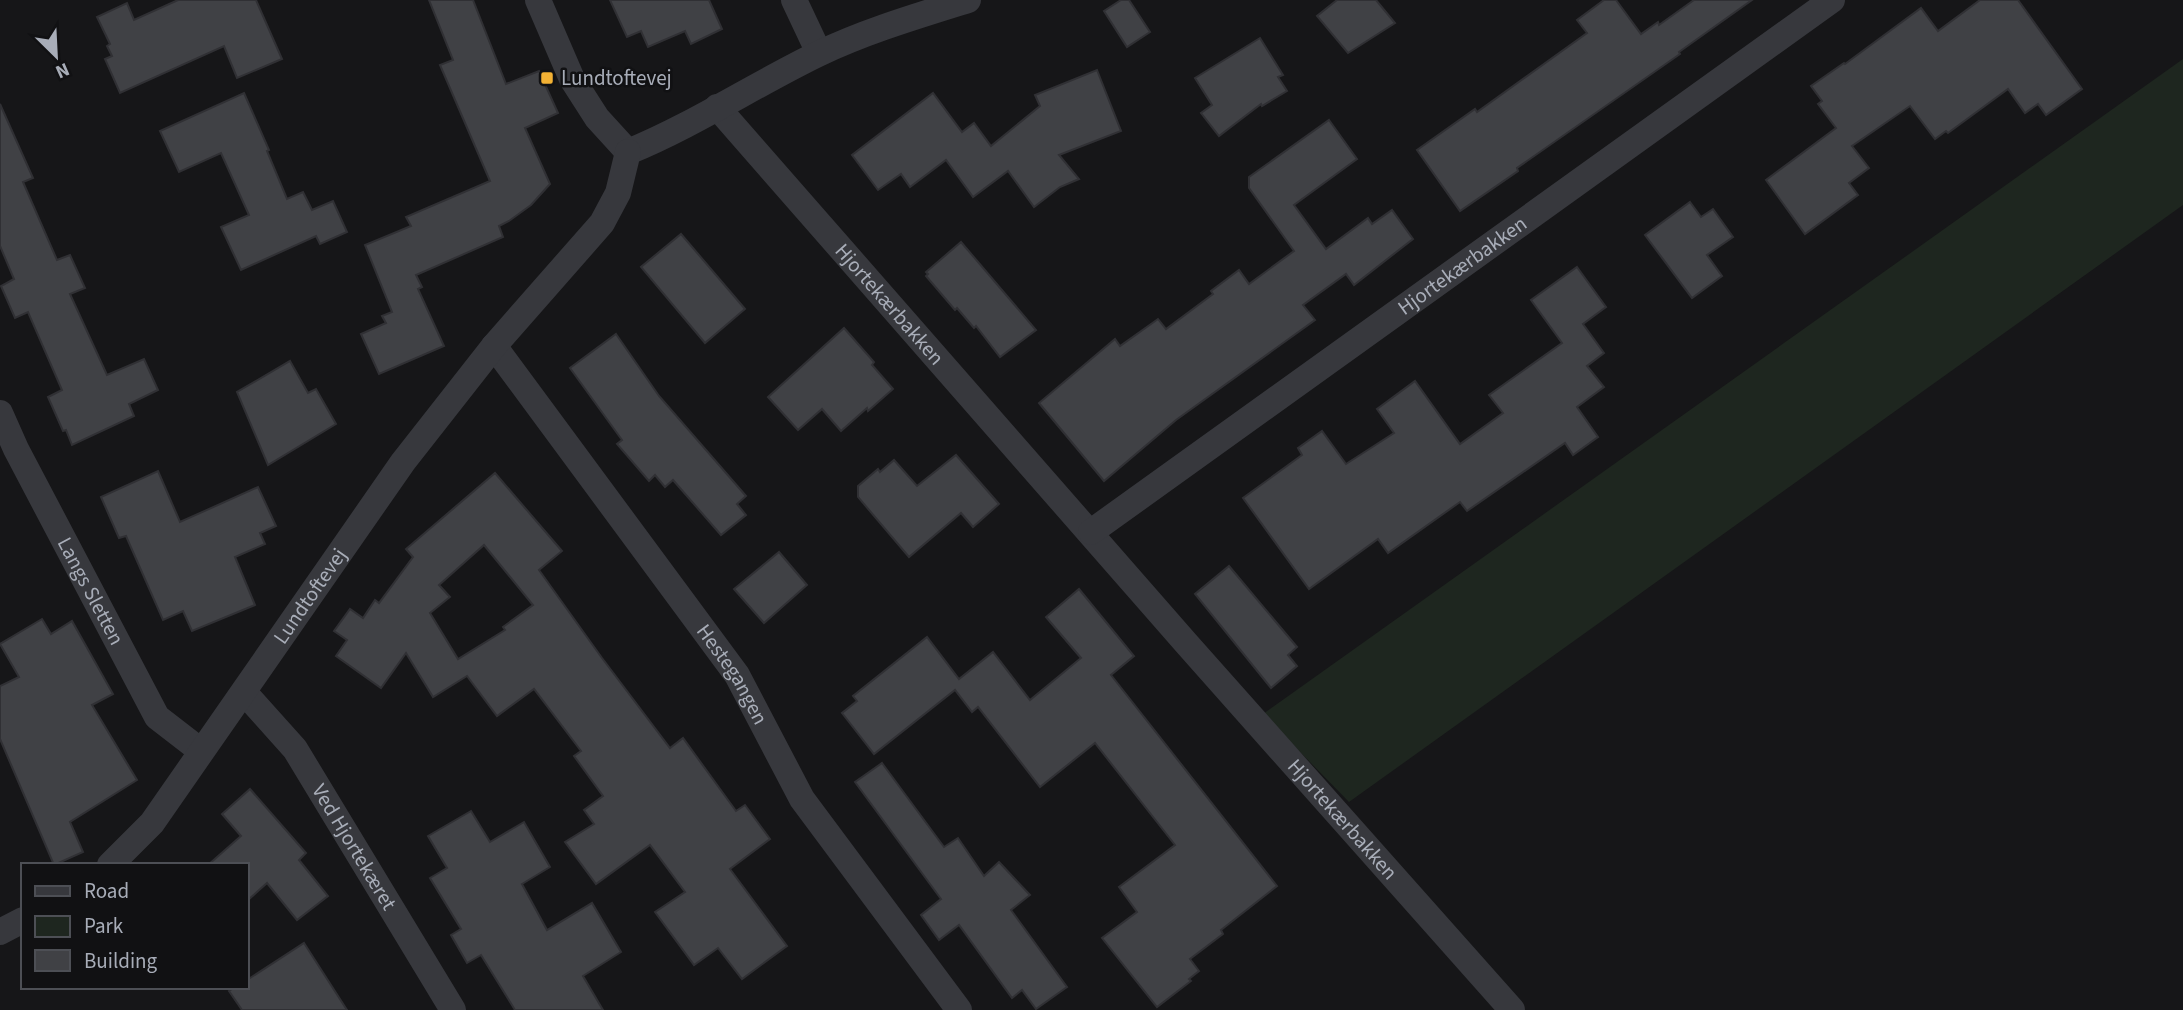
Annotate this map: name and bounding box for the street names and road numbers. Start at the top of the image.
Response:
street label: Hjortekærbakken [1391,209,1533,322]
street label: Hjortekærbakken [828,237,951,372]
street label: Langs Sletten [50,532,132,650]
street label: Lundtoftevej [266,542,354,650]
street label: Hestegangen [689,618,775,730]
street label: Hjortekærbakken [1281,752,1405,886]
street label: Ved Hjortekæret [305,778,404,916]

